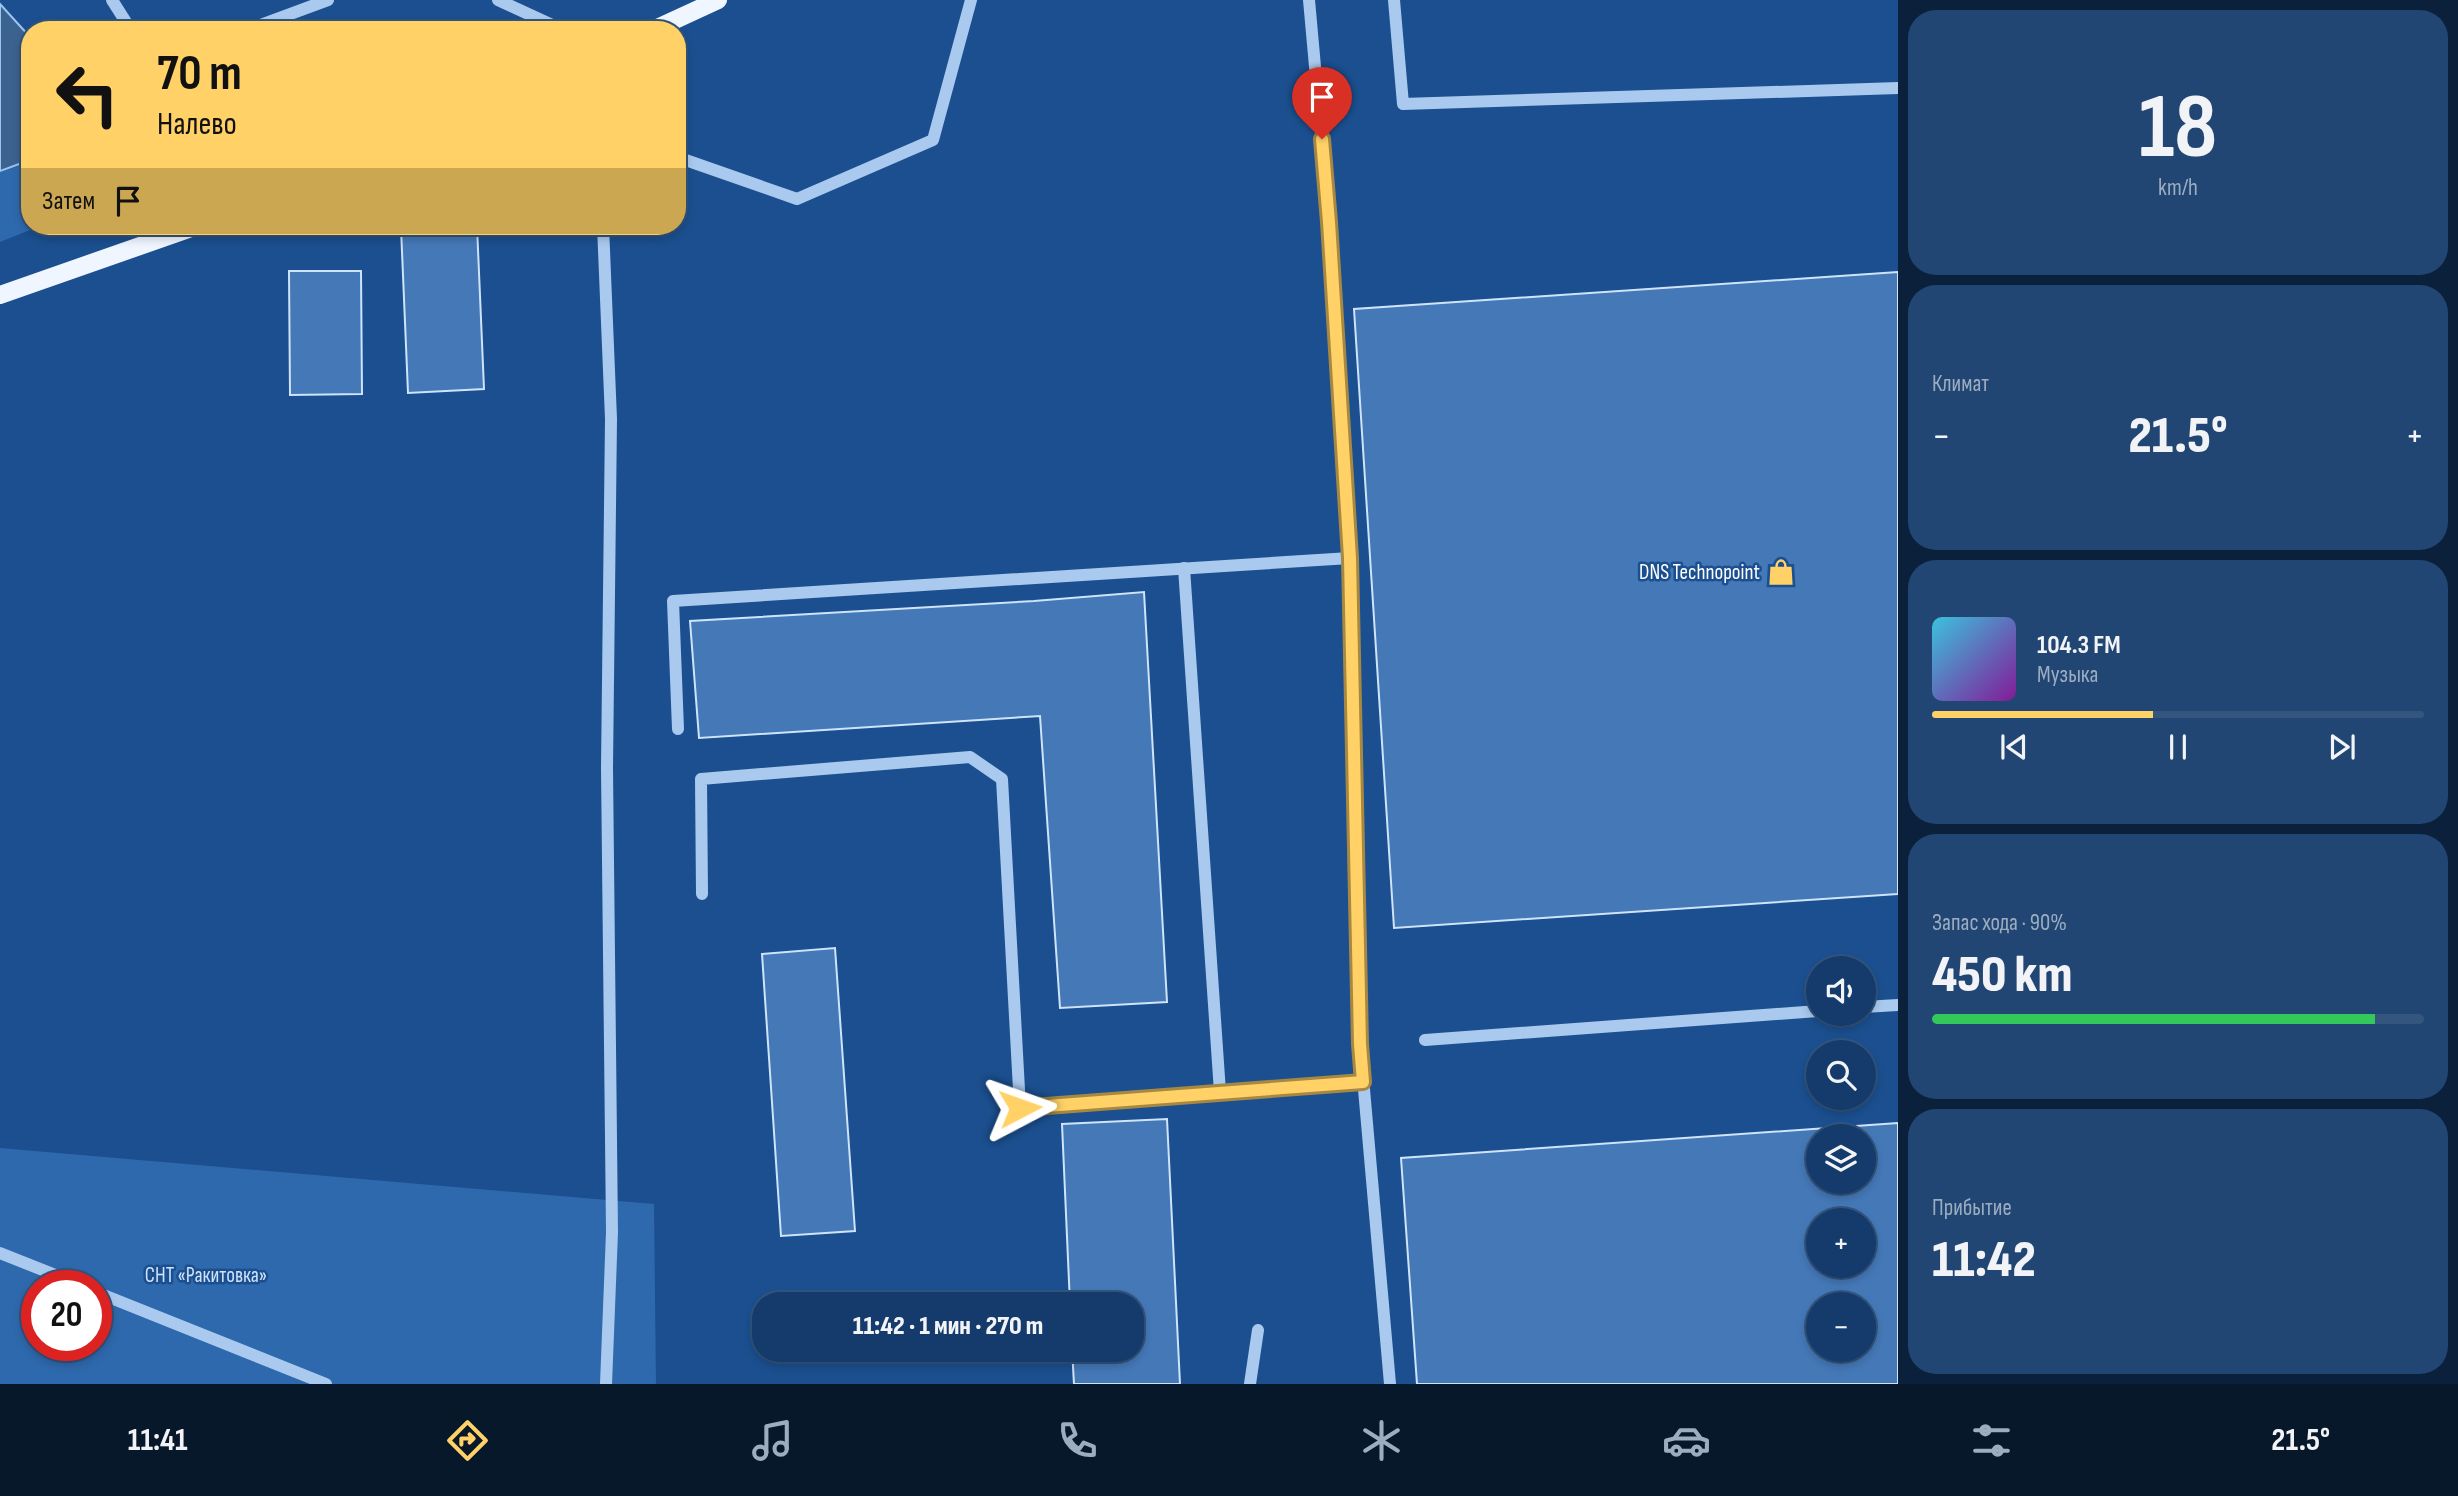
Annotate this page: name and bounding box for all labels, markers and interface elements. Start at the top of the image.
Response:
text: 70 m [157,45,242,104]
icon: left [42,49,133,140]
pin [1292,67,1352,139]
text: 18 [2139,74,2217,183]
icon: arrive [1303,78,1341,116]
text: Налево [157,105,237,144]
text: km/h [2158,174,2198,202]
icon: arrive [109,182,147,220]
text: Затем [42,186,95,217]
text: Климат [1932,370,1989,398]
text: 21.5° [2128,405,2228,468]
text: − [1932,414,1951,459]
text: + [2405,414,2424,459]
shop icon: DNS Technopoint [1766,557,1796,587]
place label: DNS Technopoint [1639,560,1760,585]
text: 104.3 FM [2037,630,2121,661]
text: Музыка [2037,661,2098,689]
icon: previous [1995,728,2033,766]
icon: pause [2159,728,2197,766]
icon: next [2323,728,2361,766]
text: Запас хода · 90% [1932,909,2067,937]
text: 450 km [1932,944,2072,1007]
map controls [1806,956,1876,1362]
button: sound [1806,956,1876,1026]
button: search [1806,1040,1876,1110]
position arrow [983,1071,1057,1145]
button: layers [1806,1124,1876,1194]
text: Прибытие [1932,1194,2012,1222]
button: + [1806,1208,1876,1278]
text: 11:42 [1932,1229,2036,1292]
park label: СНТ «Ракитовка» [145,1263,267,1288]
speed limit sign: 20 [21,1270,112,1361]
button: − [1806,1292,1876,1362]
text: 11:42 · 1 мин · 270 m [853,1311,1043,1342]
icon: directions [443,1416,492,1465]
icon: music [748,1416,797,1465]
icon: phone [1053,1416,1102,1465]
icon: climate [1357,1416,1406,1465]
icon: car [1662,1416,1711,1465]
icon: filters [1967,1416,2016,1465]
text: 11:41 [128,1421,188,1460]
text: 21.5° [2271,1421,2330,1460]

